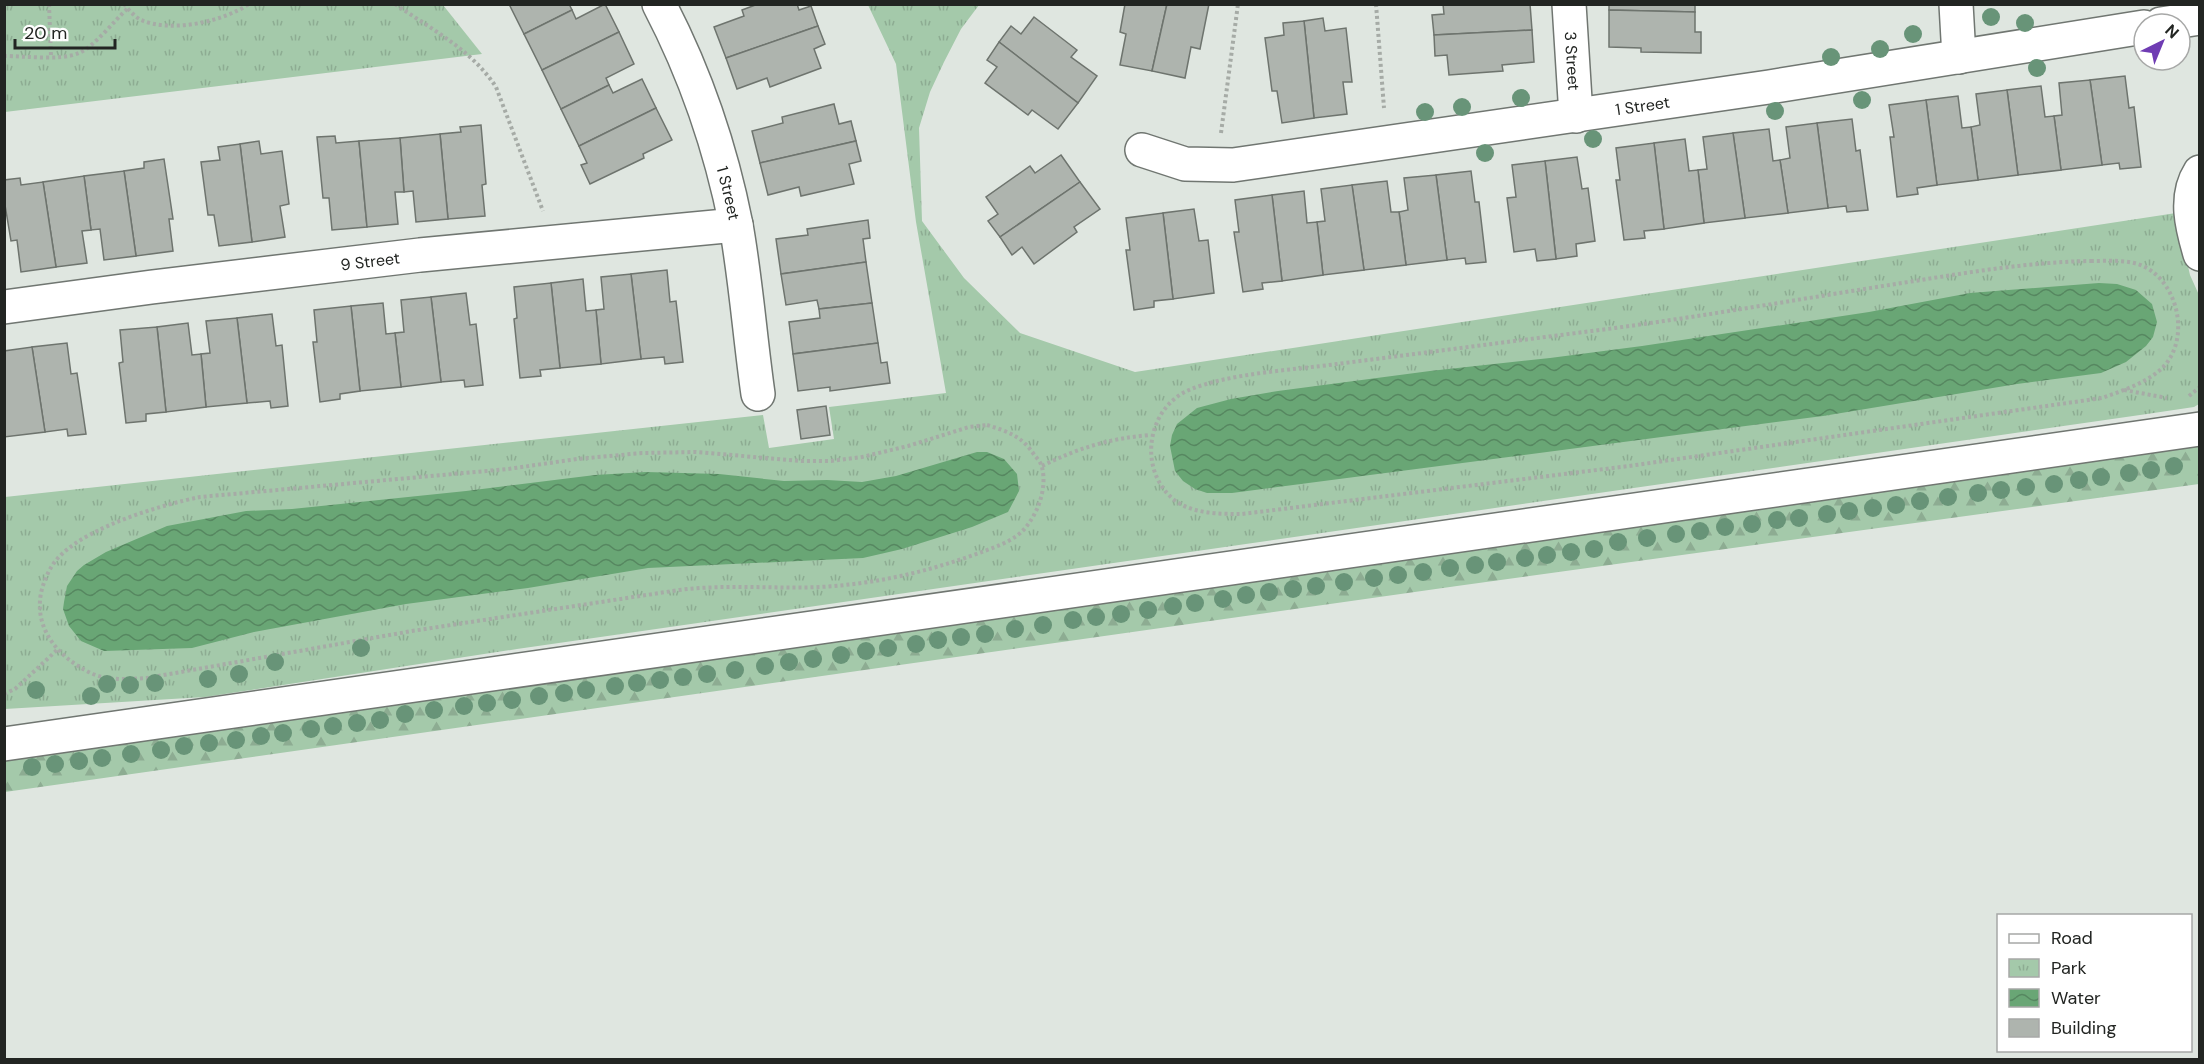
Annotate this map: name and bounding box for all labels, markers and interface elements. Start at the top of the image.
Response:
scale bar [15,12,116,50]
north arrow [2132,12,2192,72]
text: N [2160,20,2183,43]
text: 20 m [24,21,67,45]
street label: 3 Street [1560,31,1584,91]
street label: 1 Street [1614,92,1671,120]
street label: 1 Street [712,164,745,222]
street label: 9 Street [339,247,401,275]
legend [1997,914,2192,1052]
text: Road [2051,926,2093,950]
text: Park [2051,956,2087,980]
text: Water [2051,986,2101,1010]
text: Building [2051,1016,2116,1040]

